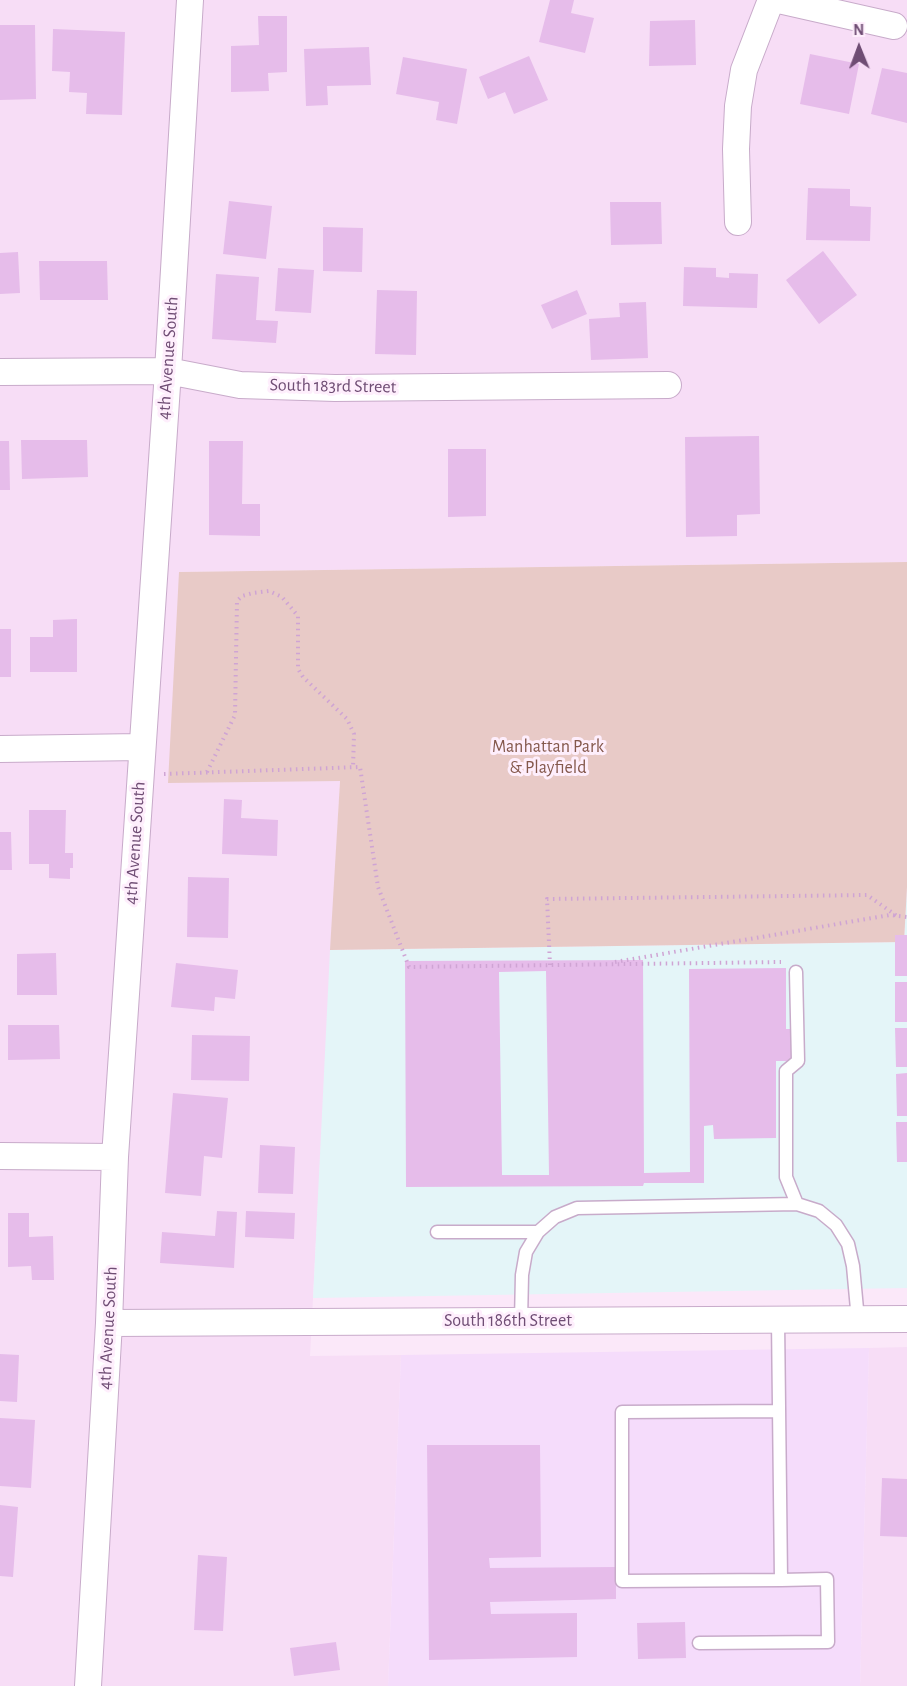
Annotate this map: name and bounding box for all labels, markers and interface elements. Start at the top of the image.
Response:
north arrow [829,18,889,78]
text: N [853,22,864,38]
street label: 4th Avenue South [153,296,183,420]
street label: South 183rd Street [269,374,397,398]
park label: Manhattan Park & Playfield [492,736,604,778]
street label: 4th Avenue South [120,781,150,905]
street label: 4th Avenue South [94,1266,122,1390]
street label: South 186th Street [444,1310,572,1332]

